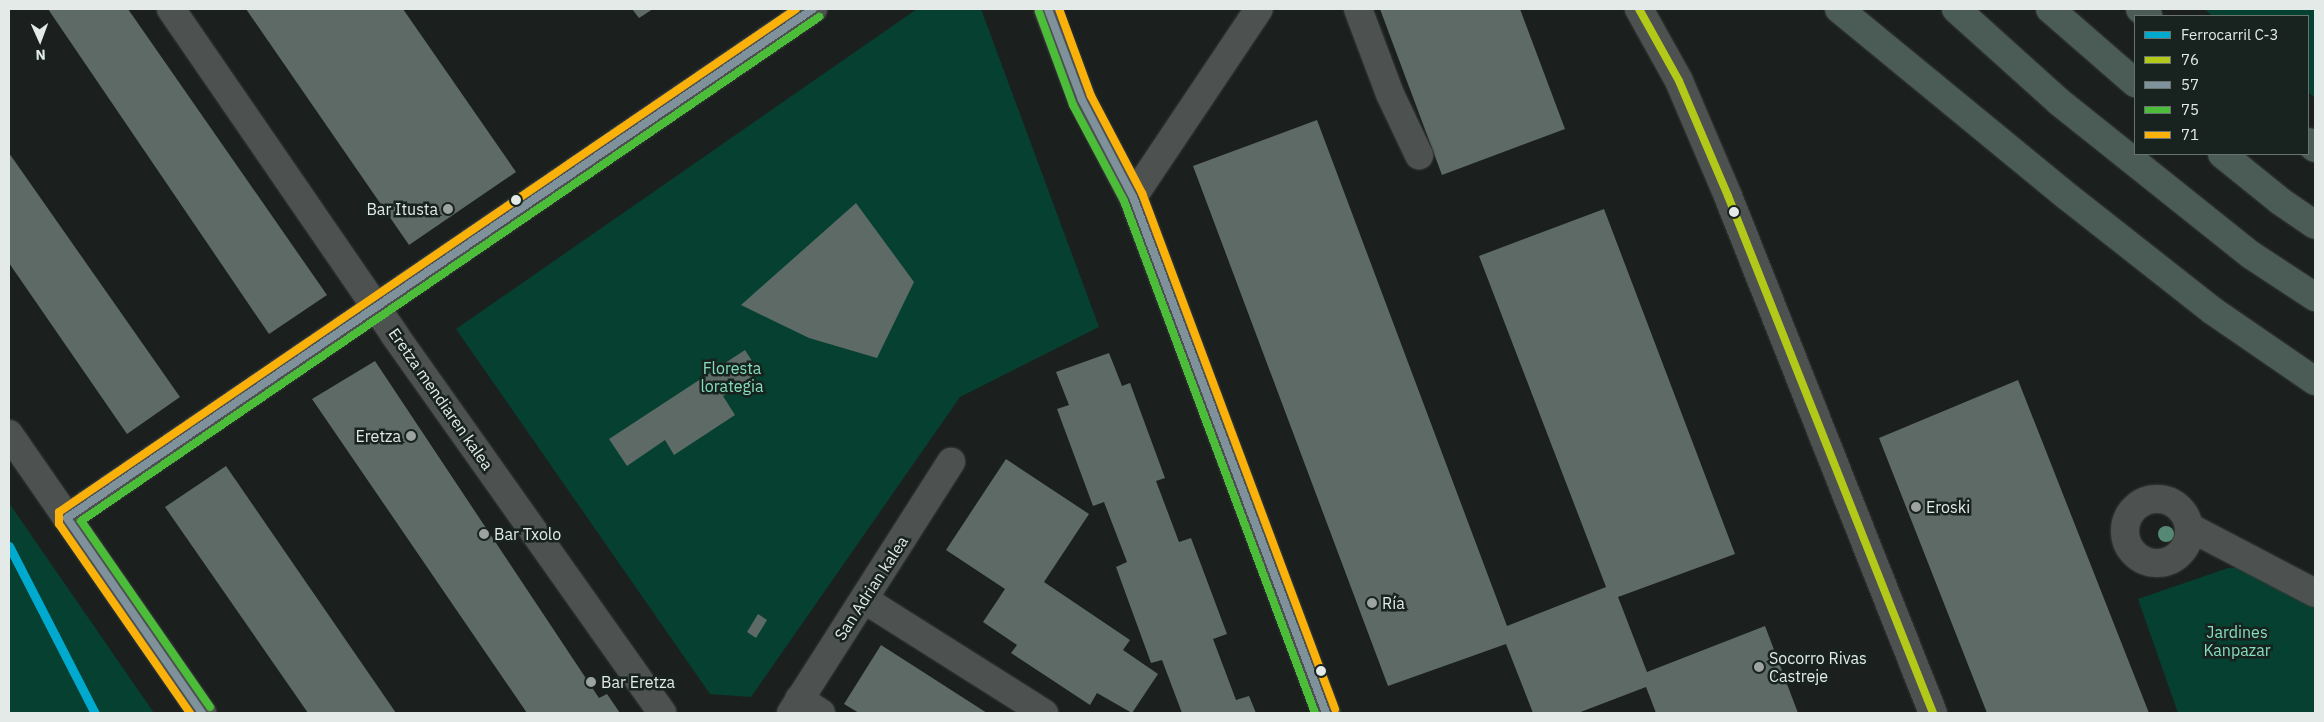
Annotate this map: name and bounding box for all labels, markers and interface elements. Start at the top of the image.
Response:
north arrow [15,15,65,65]
legend [2134,15,2309,155]
text: Ferrocarril C-3 [2181,25,2279,44]
text: N [35,46,46,64]
text: 76 [2181,50,2199,69]
text: 57 [2181,75,2199,94]
text: 75 [2181,100,2199,119]
text: 71 [2181,125,2199,144]
unlabelled marker [511,195,521,205]
place label: Bar Itusta [366,199,438,219]
marker: Bar Itusta [442,203,454,215]
unlabelled marker [1729,207,1739,217]
street label: Eretza mendiaren kalea [385,324,497,474]
park label: Floresta lorategia [701,358,763,396]
place label: Eretza [356,426,401,446]
marker: Eretza [405,430,417,442]
place label: Eroski [1926,497,1970,517]
marker: Eroski [1910,501,1922,513]
place label: Bar Txolo [494,524,561,544]
marker: Bar Txolo [478,528,490,540]
street label: San Adrian kalea [830,532,912,644]
place label: Ría [1382,593,1405,613]
marker: Ría [1366,597,1378,609]
park label: Jardines Kanpazar [2203,622,2271,660]
place label: Socorro Rivas Castreje [1769,648,1867,686]
marker: Socorro Rivas Castreje [1753,661,1765,673]
unlabelled marker [1316,666,1326,676]
place label: Bar Eretza [601,672,675,692]
marker: Bar Eretza [585,676,597,688]

